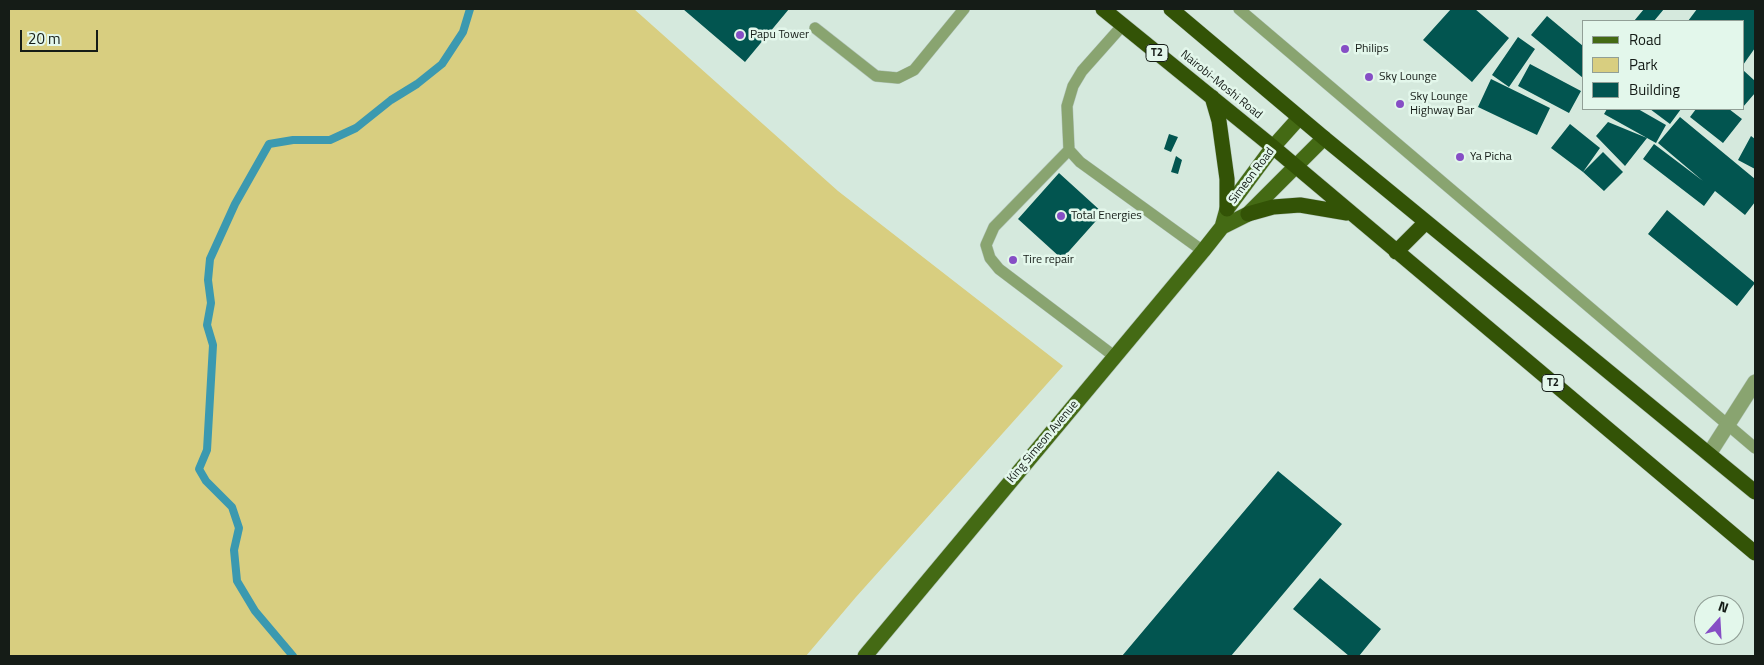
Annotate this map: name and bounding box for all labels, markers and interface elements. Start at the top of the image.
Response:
scale bar [22,20,100,52]
legend [1582,20,1744,110]
text: 20 m [28,27,61,50]
place label: Papu Tower [750,28,809,42]
text: Road [1629,28,1661,51]
marker: Papu Tower [734,29,746,41]
place label: Philips [1355,42,1388,56]
marker: Philips [1339,43,1351,55]
road number: T2 [1146,44,1168,62]
street label: Nairobi-Moshi Road [1177,48,1265,122]
text: Park [1629,53,1658,76]
place label: Sky Lounge [1379,70,1437,84]
marker: Sky Lounge [1363,71,1375,83]
text: Building [1629,78,1680,101]
place label: Sky Lounge Highway Bar [1410,90,1474,118]
marker: Sky Lounge Highway Bar [1394,98,1406,110]
street label: Simeon Road [1226,145,1278,207]
place label: Ya Picha [1470,150,1512,164]
marker: Ya Picha [1454,151,1466,163]
place label: Total Energies [1071,209,1142,223]
marker: Total Energies [1055,210,1067,222]
place label: Tire repair [1023,253,1074,267]
marker: Tire repair [1007,254,1019,266]
road number: T2 [1542,374,1564,392]
street label: King Simeon Avenue [1004,398,1082,486]
north arrow [1694,595,1744,645]
text: N [1716,595,1732,618]

